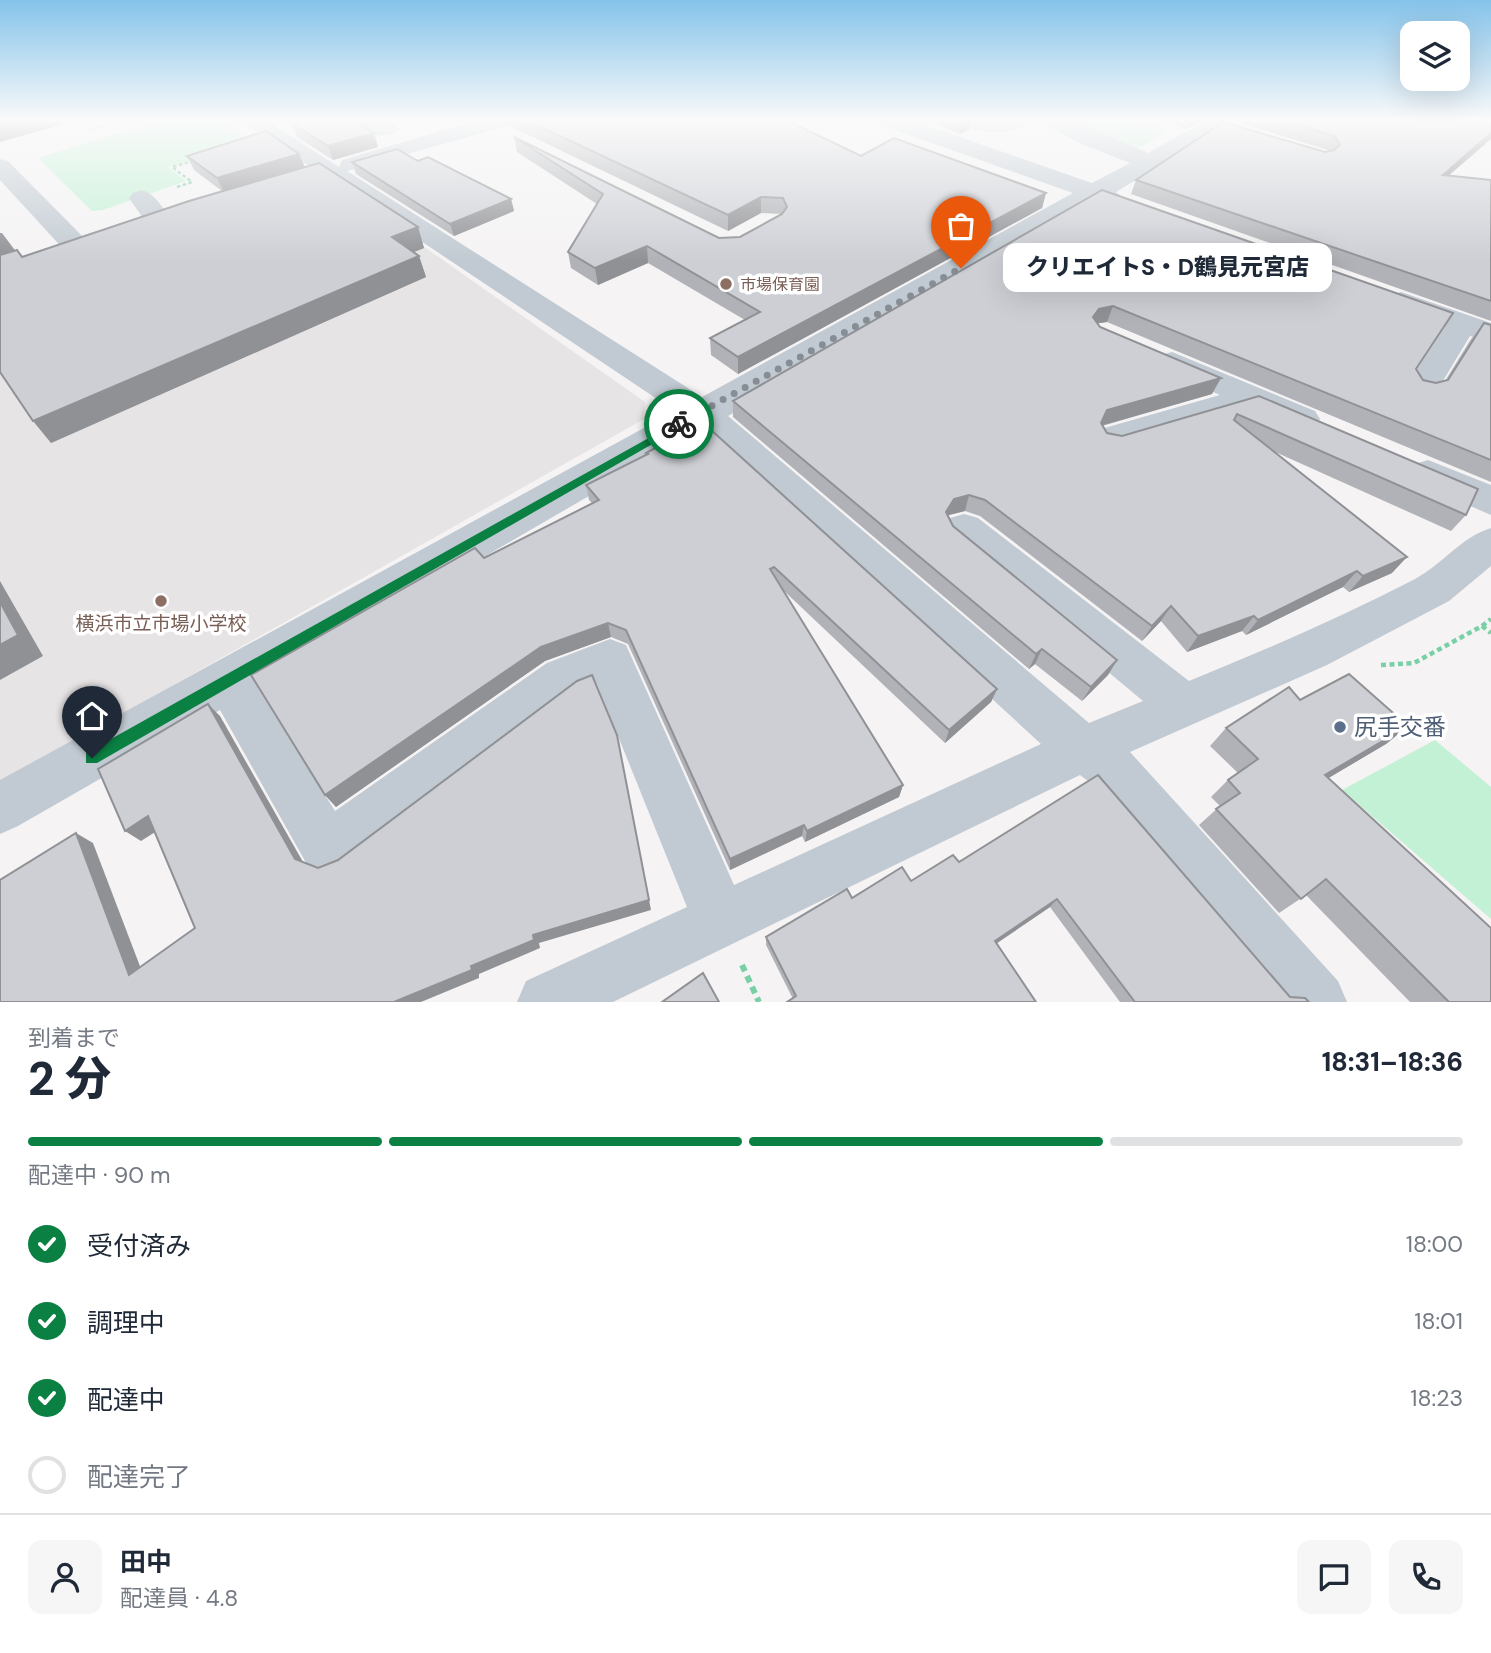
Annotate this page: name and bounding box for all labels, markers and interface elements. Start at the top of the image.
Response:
map controls [1400,21,1470,91]
button: layers [1400,21,1470,91]
pin [931,196,991,268]
icon: bag [942,207,980,245]
callout: クリエイトS・D鶴見元宮店 [1003,244,1332,292]
text: クリエイトS・D鶴見元宮店 [1026,252,1309,282]
place label: 市場保育園 [740,274,820,295]
marker: 市場保育園 [718,276,734,292]
courier [644,389,714,459]
icon: bike [660,405,698,443]
marker: 横浜市立市場小学校 [153,593,169,609]
place label: 横浜市立市場小学校 [75,611,247,636]
pin [62,686,122,758]
icon: home [73,697,111,735]
place label: 尻手交番 [1354,712,1446,742]
marker: 尻手交番 [1332,719,1348,735]
text: 到着まで [28,1023,120,1053]
text: 18:31–18:36 [1322,1045,1463,1079]
text: 2 分 [28,1049,111,1109]
text: 配達中 · 90 m [28,1160,171,1190]
icon: check [28,1225,66,1263]
text: 受付済み [87,1229,191,1263]
text: 18:00 [1406,1229,1463,1259]
icon: check [28,1302,66,1340]
text: 調理中 [87,1306,165,1340]
text: 18:01 [1414,1306,1463,1336]
icon: check [28,1379,66,1417]
text: 配達中 [87,1383,165,1417]
text: 18:23 [1410,1383,1463,1413]
text: 配達完了 [87,1460,191,1494]
button: person [28,1540,102,1614]
button: chat [1297,1540,1371,1614]
button: phone [1389,1540,1463,1614]
text: 田中 [120,1545,172,1579]
text: 配達員 · 4.8 [120,1583,238,1613]

